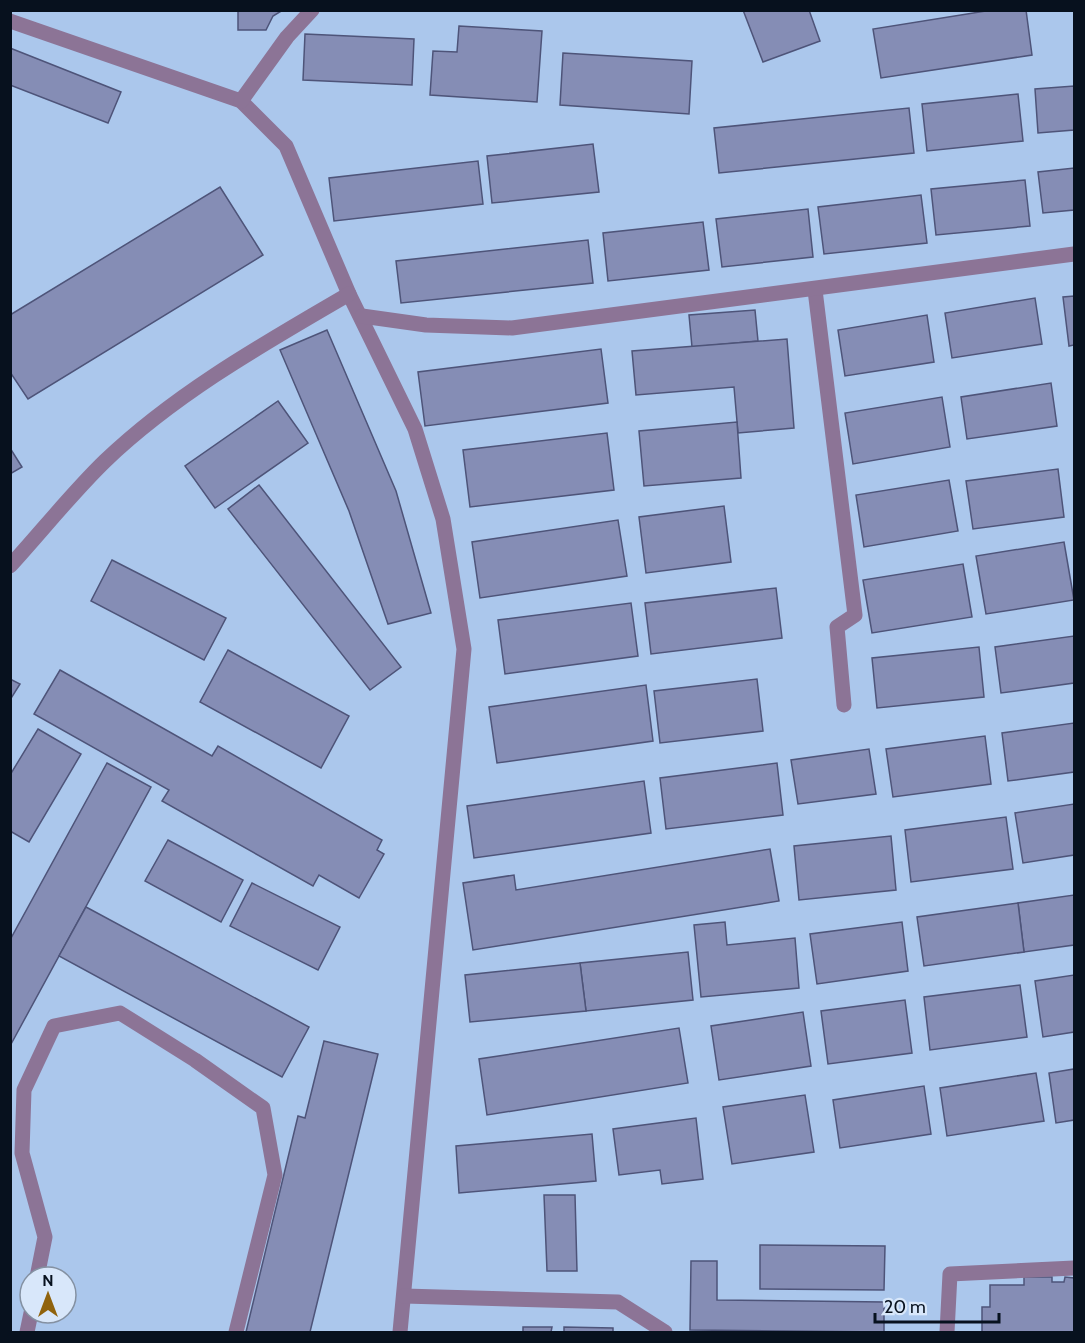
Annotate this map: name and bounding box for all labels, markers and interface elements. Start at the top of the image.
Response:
north arrow [18,1265,78,1325]
text: N [42,1271,54,1290]
scale bar [875,1286,1000,1324]
text: 20 m [884,1296,926,1318]

